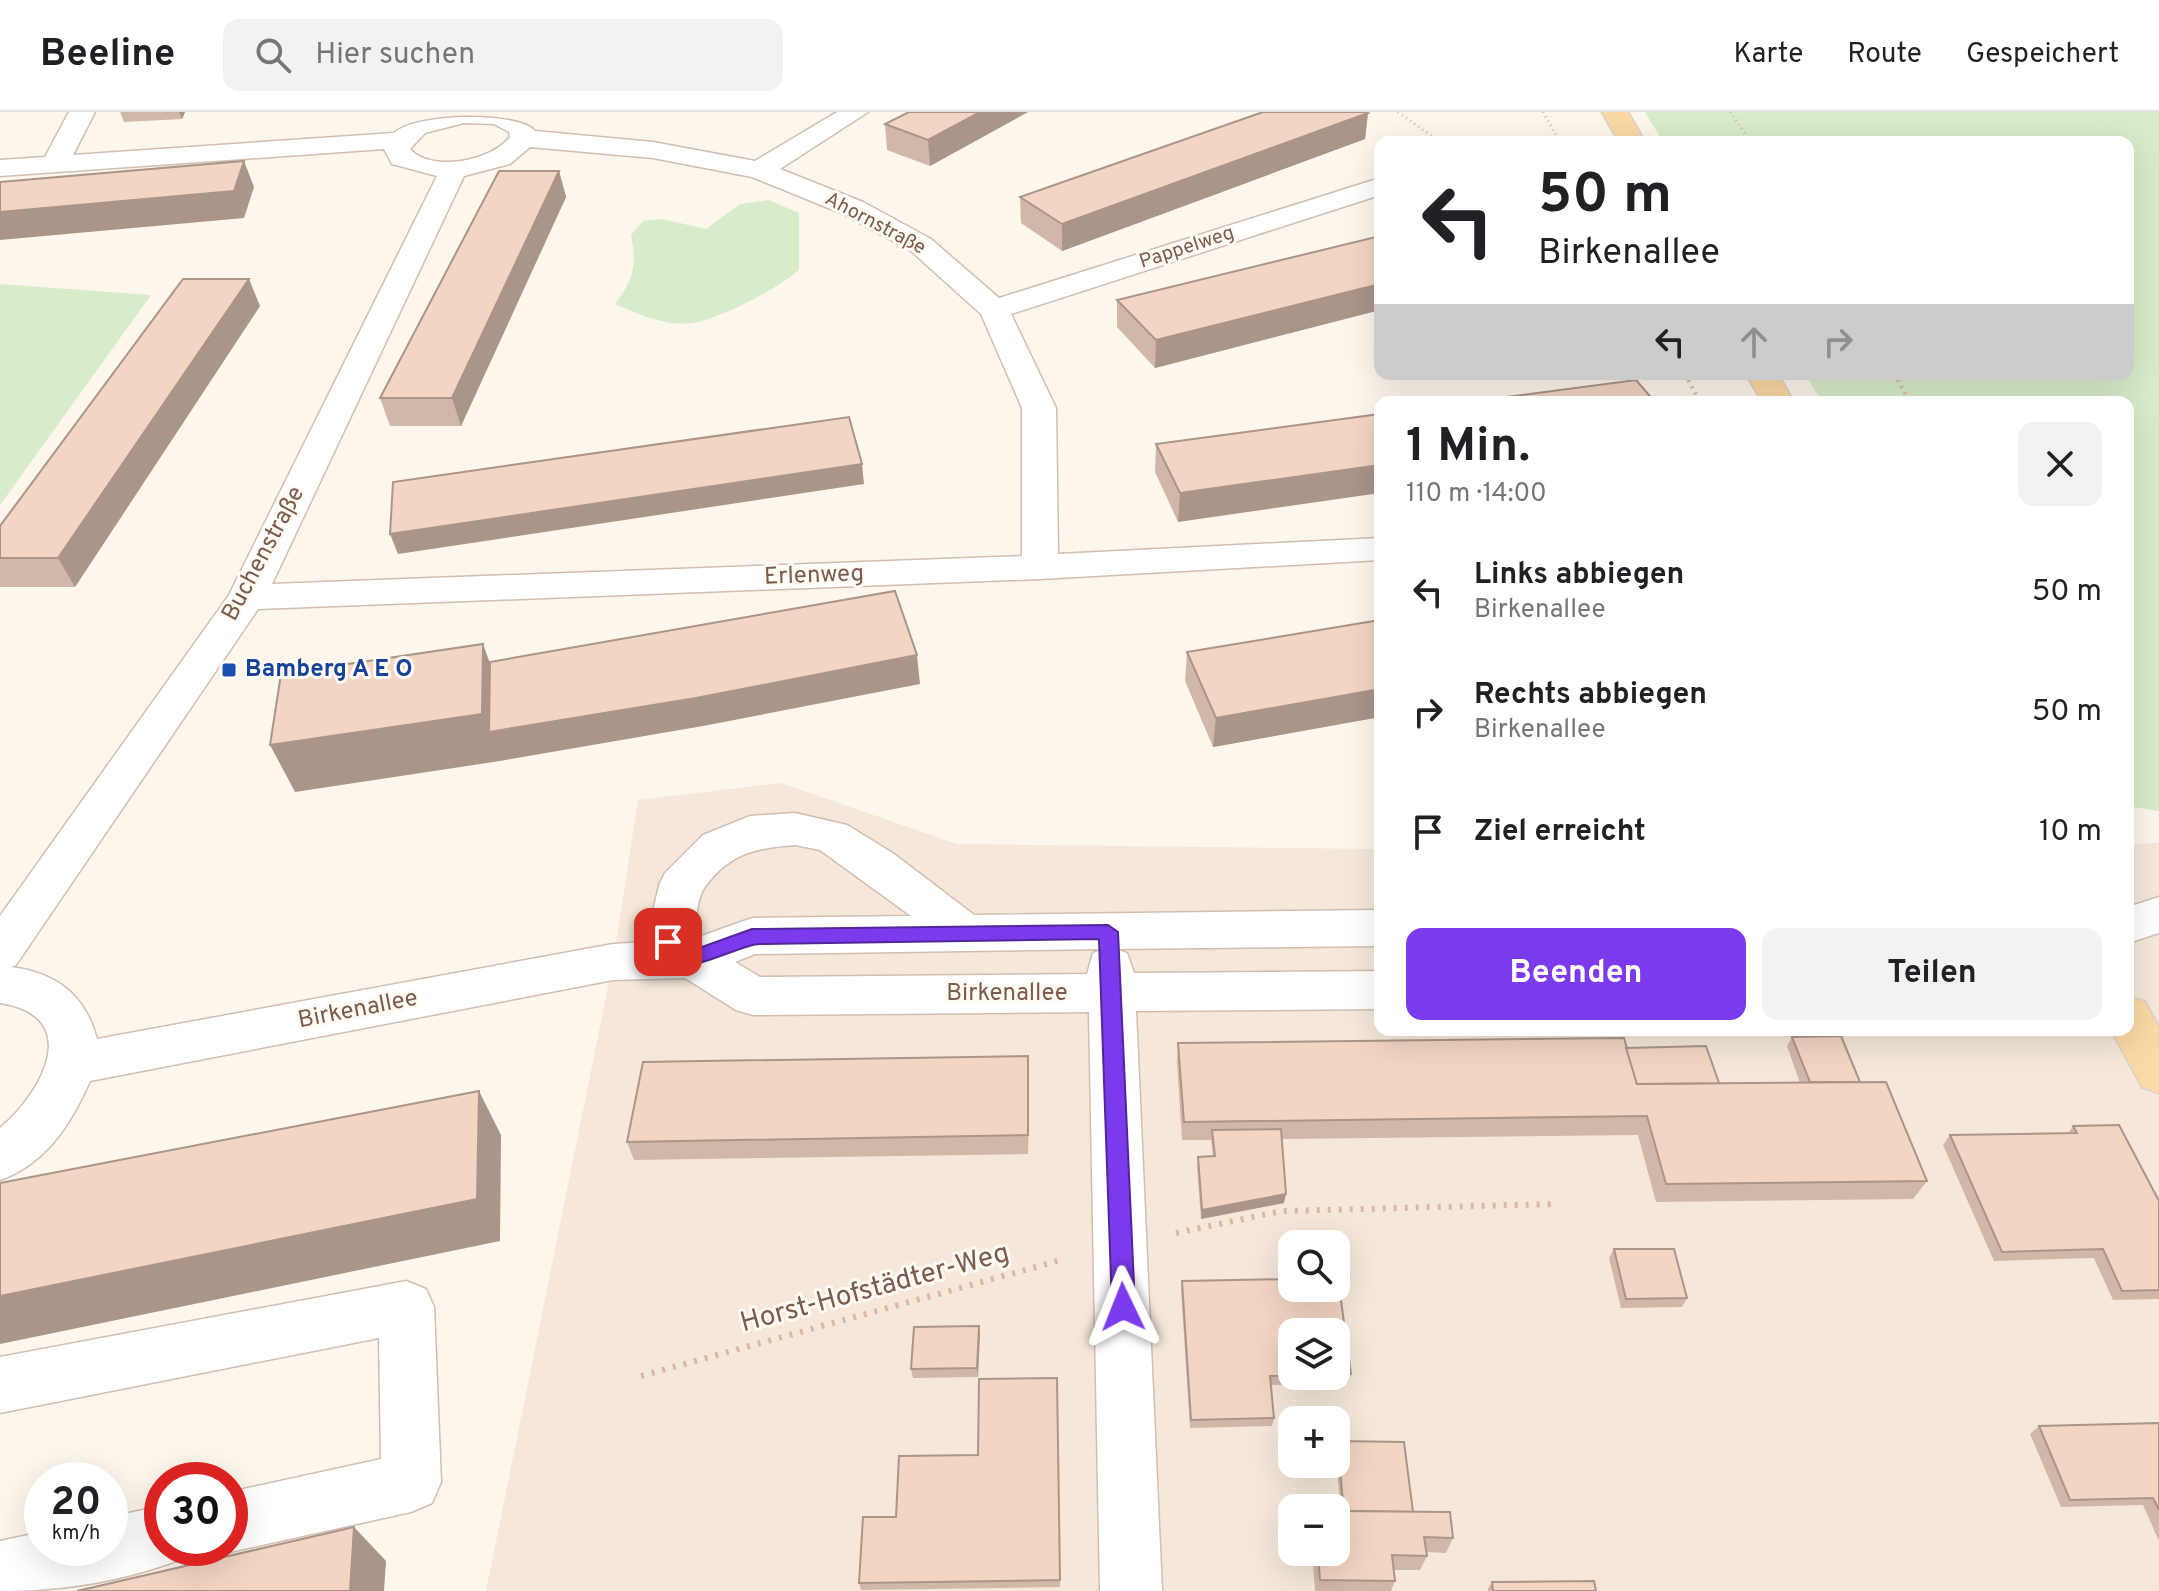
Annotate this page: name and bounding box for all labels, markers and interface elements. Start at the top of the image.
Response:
search box [223,19,783,91]
text: Beeline [40,31,175,80]
icon: search [251,33,295,77]
text: Hier suchen [315,37,475,74]
text: Karte [1733,37,1803,73]
text: Route [1847,37,1922,73]
text: Gespeichert [1966,37,2119,73]
text: 50 m [1538,162,1672,232]
icon: left [1406,168,1510,272]
street label: Ahornstraße [820,187,930,261]
street label: Pappelweg [1136,220,1238,276]
text: Birkenallee [1538,231,1720,277]
icon: left [1648,320,1692,364]
icon: ahead [1732,320,1776,364]
icon: right [1816,320,1860,364]
text: 1 Min. [1406,418,1530,478]
button: close [2018,422,2102,506]
text: 110 m · 14:00 [1406,478,1547,511]
street label: Buchenstraße [216,481,312,627]
text: Links abbiegen [1474,557,1684,594]
street label: Erlenweg [764,559,864,593]
icon: left [1406,570,1450,614]
text: 50 m [2032,574,2102,611]
text: Birkenallee [1474,594,1605,627]
place label: Bamberg A E O [245,655,413,685]
marker: Bamberg A E O [220,661,238,679]
text: Rechts abbiegen [1474,677,1707,714]
icon: right [1406,690,1450,734]
text: 50 m [2032,694,2102,731]
text: Birkenallee [1474,714,1605,747]
icon: arrive [1406,810,1450,854]
text: Ziel erreicht [1474,814,1646,851]
text: 10 m [2039,814,2102,851]
pin [634,908,702,976]
icon: arrive [646,920,690,964]
button: Beenden [1406,928,1746,1020]
button: Teilen [1762,928,2102,1020]
street label: Birkenallee [946,979,1068,1009]
street label: Birkenallee [296,984,420,1036]
map controls [1278,1230,1350,1566]
button: search [1278,1230,1350,1302]
street label: Horst-Hofstädter-Weg [737,1236,1013,1342]
position arrow [1081,1265,1165,1349]
button: layers [1278,1318,1350,1390]
button: + [1278,1406,1350,1478]
speed limit sign: 30 [144,1462,248,1566]
text: 20 [51,1479,101,1529]
button: − [1278,1494,1350,1566]
text: km/h [52,1521,100,1547]

